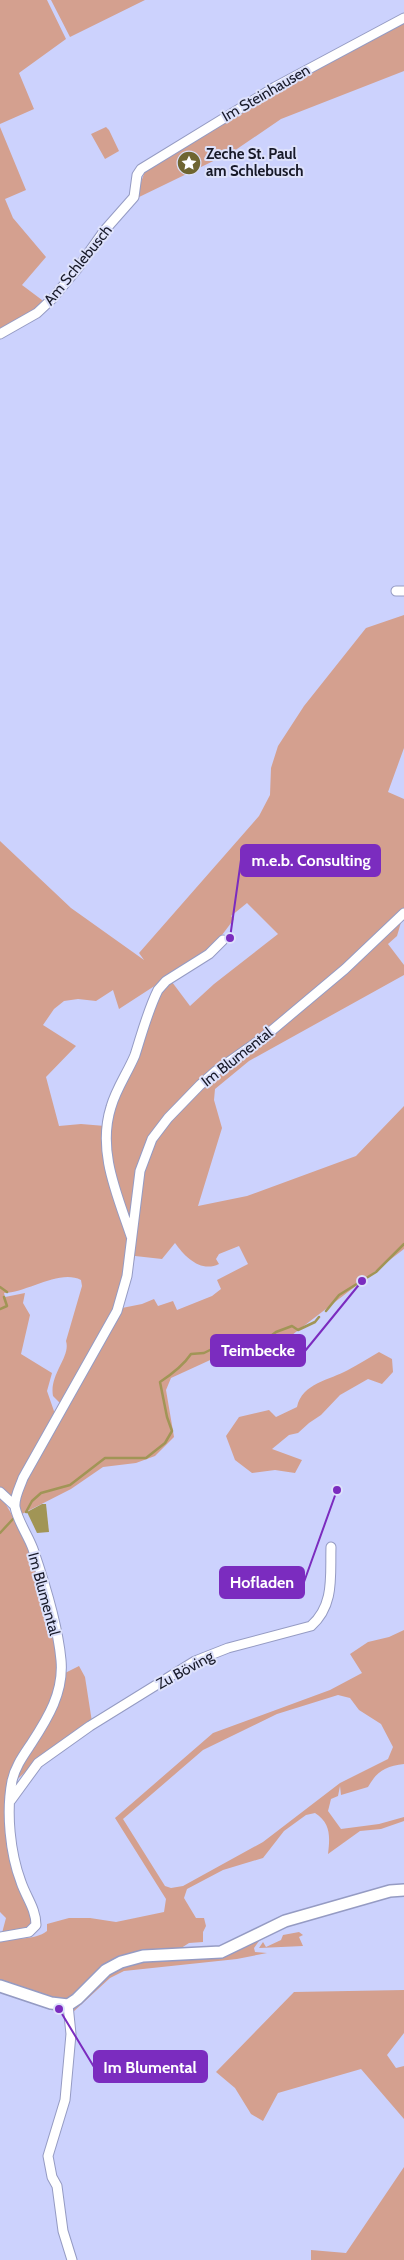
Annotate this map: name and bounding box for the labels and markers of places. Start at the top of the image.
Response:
place label: Zeche St. Paul am Schlebusch [206,145,304,180]
place icon: Zeche St. Paul am Schlebusch [176,150,202,176]
callout: m.e.b. Consulting [241,845,380,876]
callout: Teimbecke [211,1335,305,1366]
callout: Hofladen [220,1567,304,1598]
callout: Im Blumental [94,2051,207,2082]

